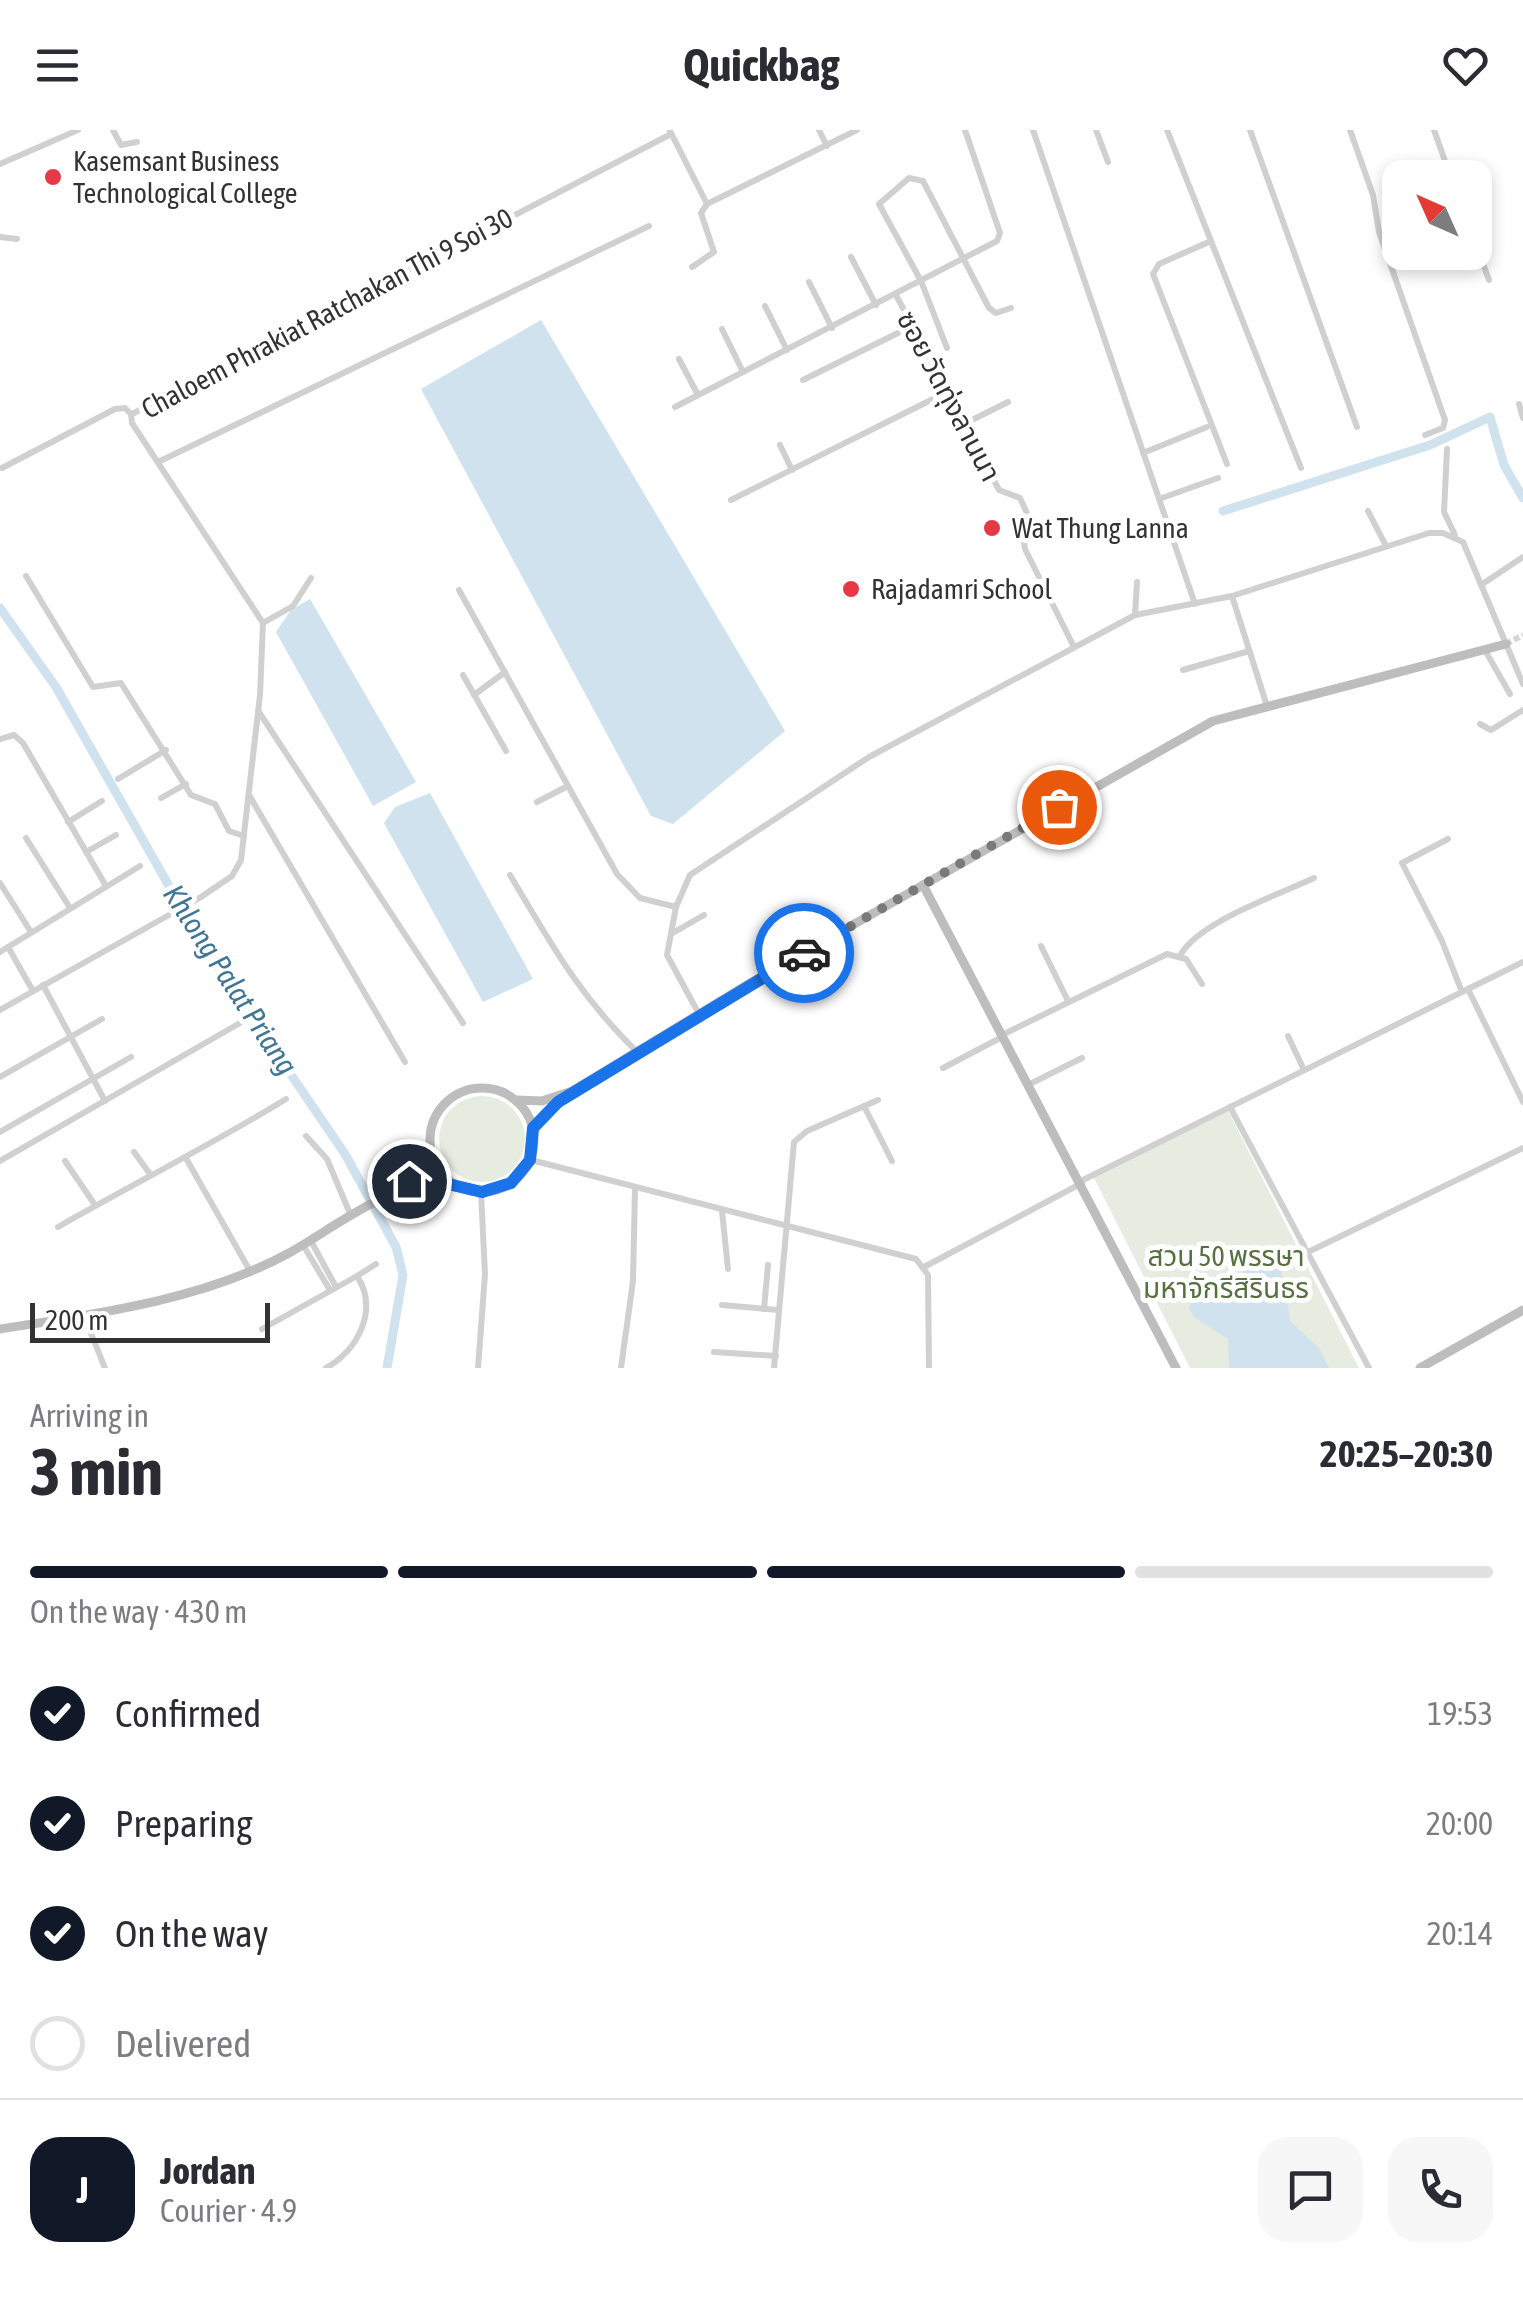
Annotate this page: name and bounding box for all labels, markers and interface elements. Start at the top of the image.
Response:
icon: menu [30,38,85,93]
icon: heart [1438,38,1493,93]
text: Quickbag [683,39,840,91]
place label: Kasemsant Business Technological College [73,145,298,209]
north arrow [1382,160,1492,270]
map controls [1382,160,1492,270]
marker: Kasemsant Business Technological College [42,166,64,188]
street label: Chaloem Phrakiat Ratchakan Thi 9 Soi 30 [136,201,518,425]
street label: ซอย วัดทุ่งลานนา [890,305,1007,487]
place label: Wat Thung Lanna [1012,512,1189,544]
marker: Wat Thung Lanna [981,517,1003,539]
place label: Rajadamri School [871,573,1052,605]
marker: Rajadamri School [840,578,862,600]
pin [1017,765,1102,850]
icon: bag [1032,780,1087,835]
water label: Khlong Palat Priang [157,878,305,1081]
courier [754,903,854,1003]
icon: car [777,926,832,981]
pin [367,1139,452,1224]
icon: home [382,1154,437,1209]
park label: สวน 50 พรรษา มหาจักรีสิรินธร [1143,1240,1309,1304]
scale bar [30,1298,270,1342]
text: 200 m [45,1304,108,1336]
text: Arriving in [30,1397,149,1434]
text: 20:25–20:30 [1320,1432,1493,1475]
text: 3 min [30,1434,163,1509]
text: On the way · 430 m [30,1593,247,1630]
icon: check [30,1686,85,1741]
text: Confirmed [115,1692,261,1735]
text: 19:53 [1427,1695,1493,1732]
icon: check [30,1796,85,1851]
text: Preparing [115,1802,253,1845]
text: 20:00 [1426,1805,1493,1842]
icon: check [30,1906,85,1961]
text: On the way [115,1912,268,1955]
text: 20:14 [1427,1915,1493,1952]
text: Delivered [115,2022,251,2065]
button: chat [1258,2137,1363,2242]
button: phone [1388,2137,1493,2242]
text: Jordan [160,2149,255,2192]
text: J [76,2168,89,2211]
text: Courier · 4.9 [160,2192,297,2229]

